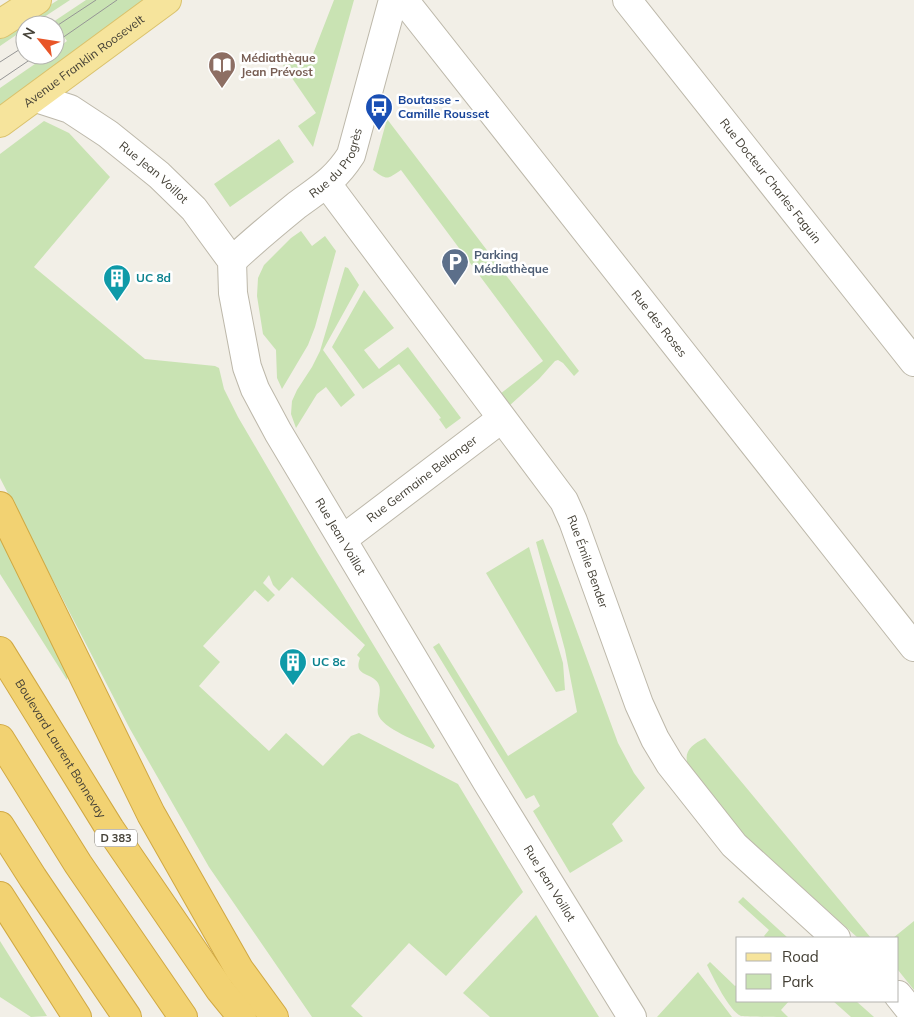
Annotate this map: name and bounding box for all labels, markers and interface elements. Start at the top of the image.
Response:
street label: Avenue Franklin Roosevelt [20,11,147,110]
north arrow [15,15,65,65]
text: N [18,24,39,43]
library icon: Médiathèque Jean Prévost [207,50,237,89]
place label: Médiathèque Jean Prévost [241,50,316,79]
bus stop icon: Boutasse - Camille Rousset [364,92,394,131]
place label: Boutasse - Camille Rousset [398,92,490,121]
street label: Rue Docteur Charles Faguin [717,115,825,246]
street label: Rue du Progrès [306,126,365,201]
street label: Rue Jean Voillot [116,138,192,206]
parking icon: Parking Médiathèque [440,247,470,286]
place label: Parking Médiathèque [474,247,549,276]
building icon: UC 8d [102,263,132,302]
place label: UC 8d [136,270,171,285]
street label: Rue des Roses [628,287,691,360]
street label: Rue Germaine Bellanger [363,432,480,525]
street label: Rue Jean Voillot [312,495,370,577]
street label: Rue Émile Bender [564,513,612,611]
building icon: UC 8c [278,647,308,686]
place label: UC 8c [312,654,346,669]
street label: Boulevard Laurent Bonnevay [12,676,110,821]
road number: D 383 [95,830,137,846]
street label: Rue Jean Voillot [521,842,579,924]
legend [736,937,899,1002]
text: Road [782,947,819,966]
text: Park [782,972,814,991]

